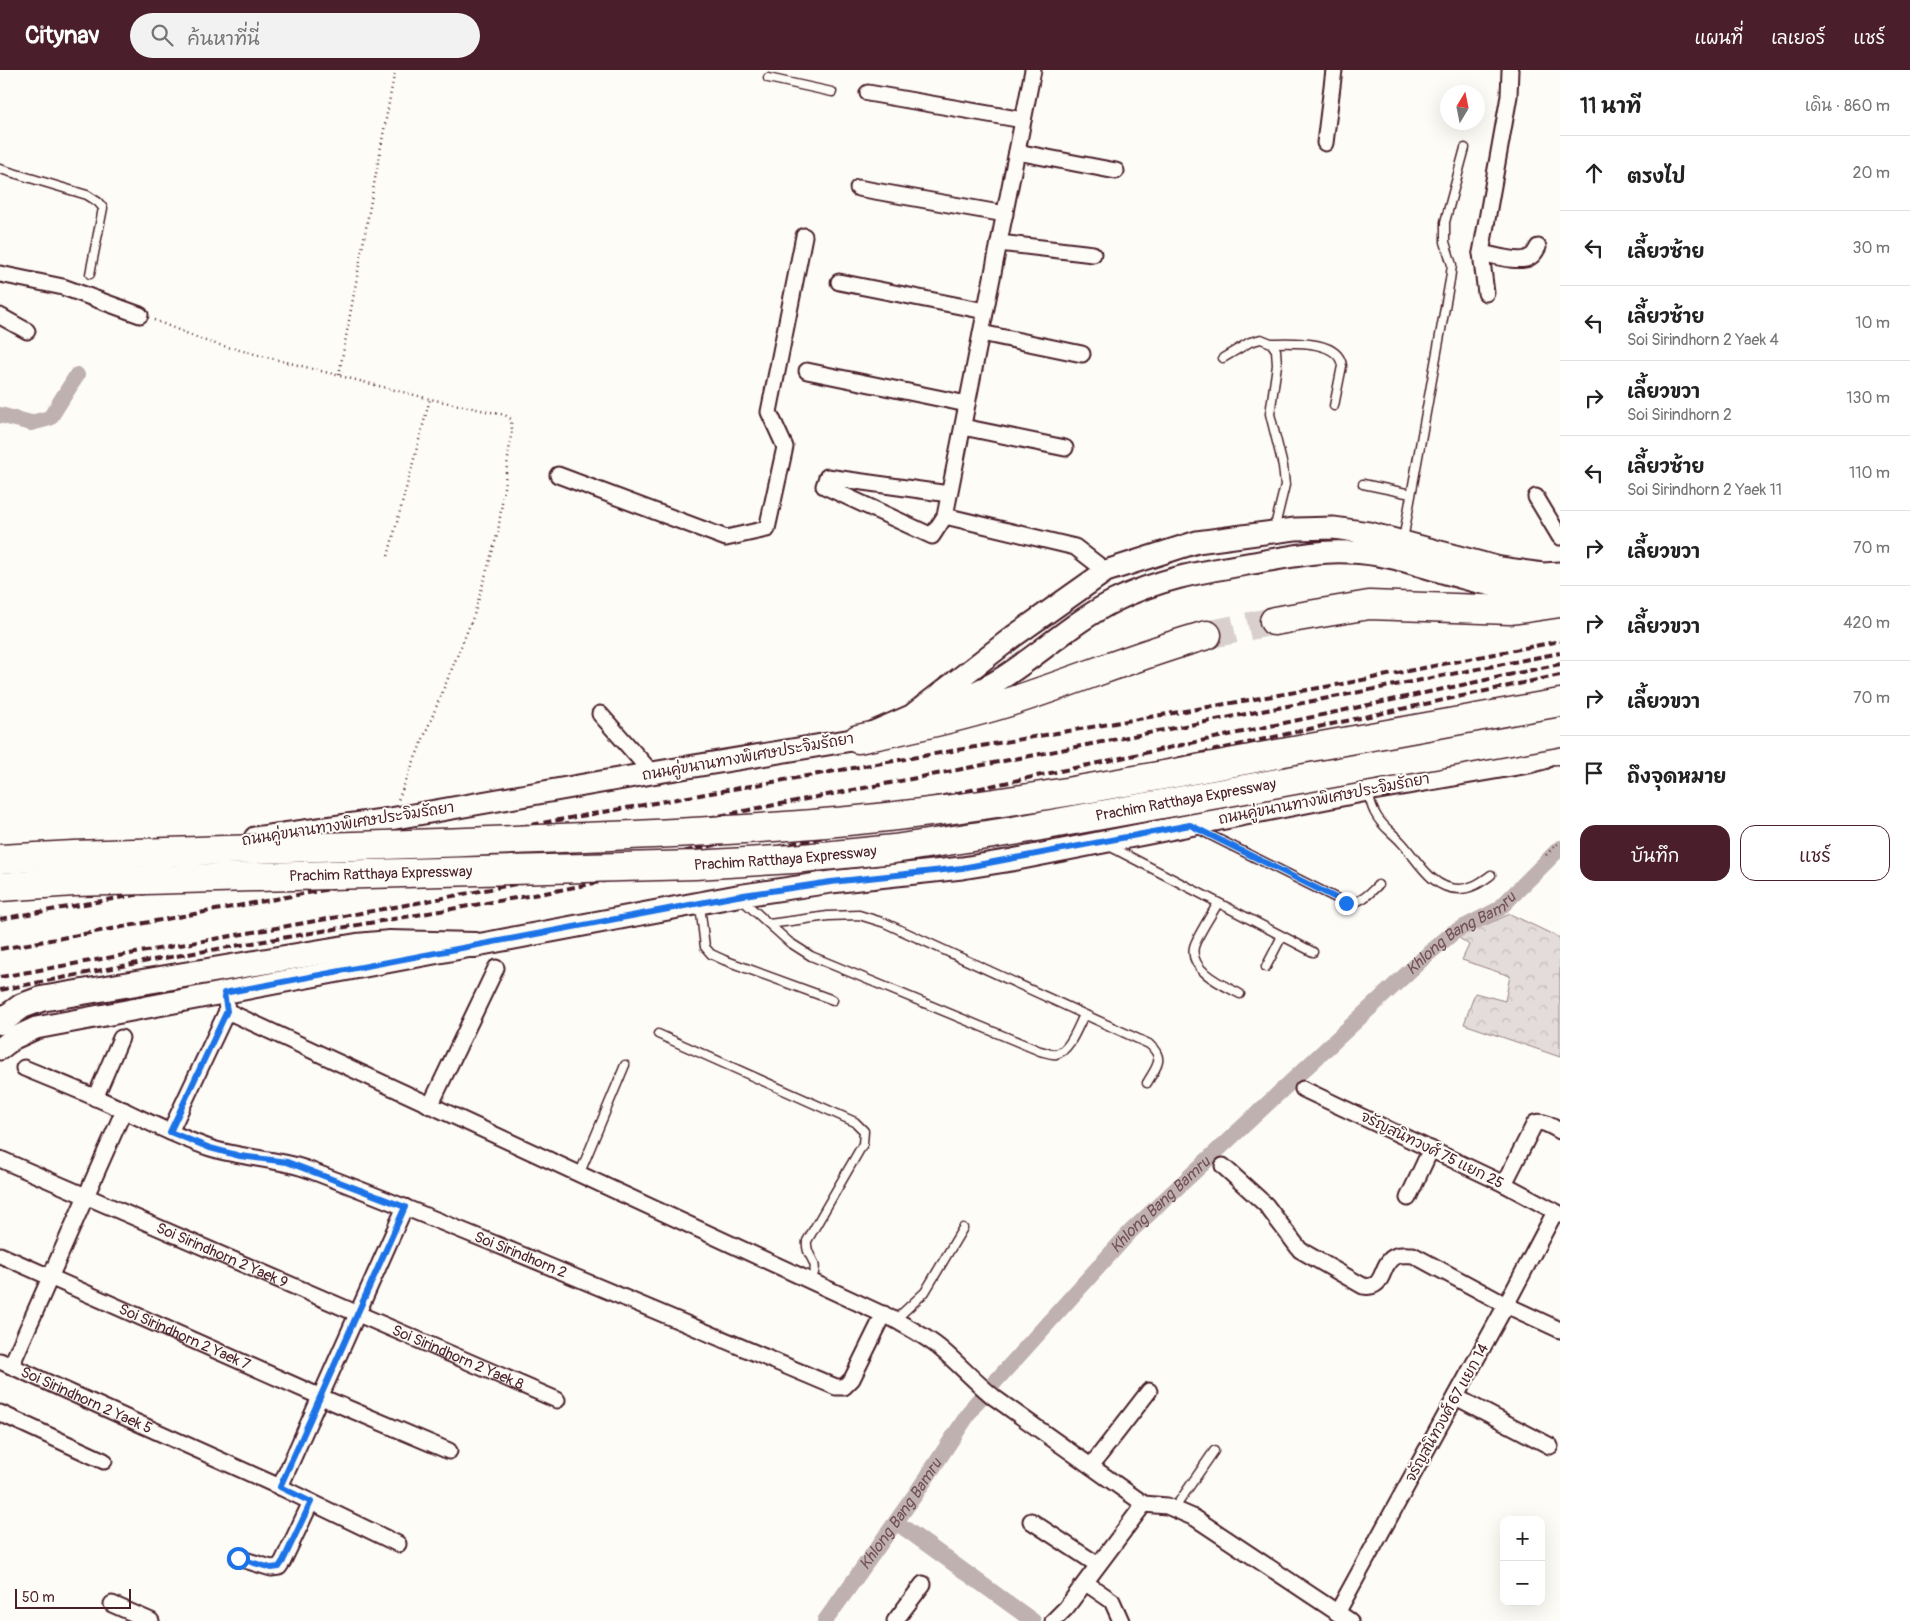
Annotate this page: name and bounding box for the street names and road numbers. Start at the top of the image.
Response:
street label: ถนนคู่ขนานทางพิเศษประจิมรัถยา [640,728,856,786]
street label: ถนนคู่ขนานทางพิเศษประจิมรัถยา [1217,768,1431,830]
street label: Prachim Ratthaya Expressway [1094,774,1278,825]
street label: ถนนคู่ขนานทางพิเศษประจิมรัถยา [240,797,456,851]
street label: Prachim Ratthaya Expressway [693,841,878,875]
street label: Prachim Ratthaya Expressway [289,862,473,886]
street label: จรัญสนิทวงศ์ 75 แยก 25 [1357,1106,1507,1193]
street label: Soi Sirindhorn 2 Yaek 9 [153,1218,291,1292]
street label: Soi Sirindhorn 2 [471,1227,570,1282]
street label: Soi Sirindhorn 2 Yaek 7 [116,1299,253,1374]
street label: Soi Sirindhorn 2 Yaek 8 [389,1320,527,1394]
street label: จรัญสนิทวงศ์ 67 แยก 14 [1400,1340,1493,1486]
street label: Soi Sirindhorn 2 Yaek 5 [18,1362,155,1438]

